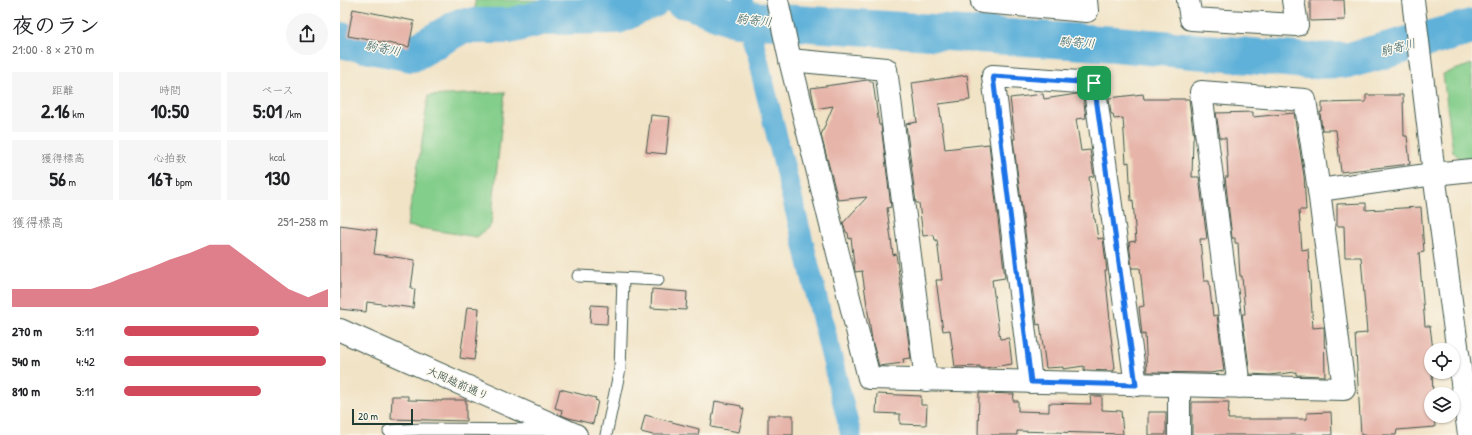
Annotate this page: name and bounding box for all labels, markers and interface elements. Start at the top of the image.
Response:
text: 夜のラン [12,10,100,40]
water label: 駒寄川 [735,10,773,30]
button: share [286,13,328,55]
water label: 駒寄川 [1058,32,1096,52]
water label: 駒寄川 [1378,34,1418,60]
water label: 駒寄川 [364,36,402,60]
text: 21:00 · 8 × 270 m [12,40,94,58]
pin [1077,66,1111,100]
icon: arrive [1083,72,1105,94]
text: 距離 [52,83,74,97]
text: 時間 [159,83,181,97]
text: ペース [261,83,294,97]
text: 2.16 [41,97,70,124]
text: 10:50 [151,97,189,124]
text: 5:01 [253,97,282,124]
text: km [70,107,84,121]
text: /km [282,107,302,121]
text: kcal [269,150,285,164]
text: 獲得標高 [41,151,85,165]
text: 心拍数 [153,151,186,165]
text: 130 [265,164,290,191]
text: 56 [49,165,66,192]
text: 167 [148,165,173,192]
text: m [66,175,76,189]
text: bpm [173,175,192,189]
text: 251–258 m [277,212,328,230]
text: 獲得標高 [12,213,64,231]
text: 270 m [12,322,42,340]
text: 5:11 [76,322,94,340]
map controls [1424,343,1460,423]
button: locate [1424,343,1460,379]
text: 540 m [12,352,40,370]
text: 4:42 [76,352,95,370]
street label: 大岡越前通り [425,363,491,403]
text: 810 m [12,382,40,400]
text: 5:11 [76,382,94,400]
button: layers [1424,387,1460,423]
scale bar [352,407,413,426]
text: 20 m [358,409,378,423]

